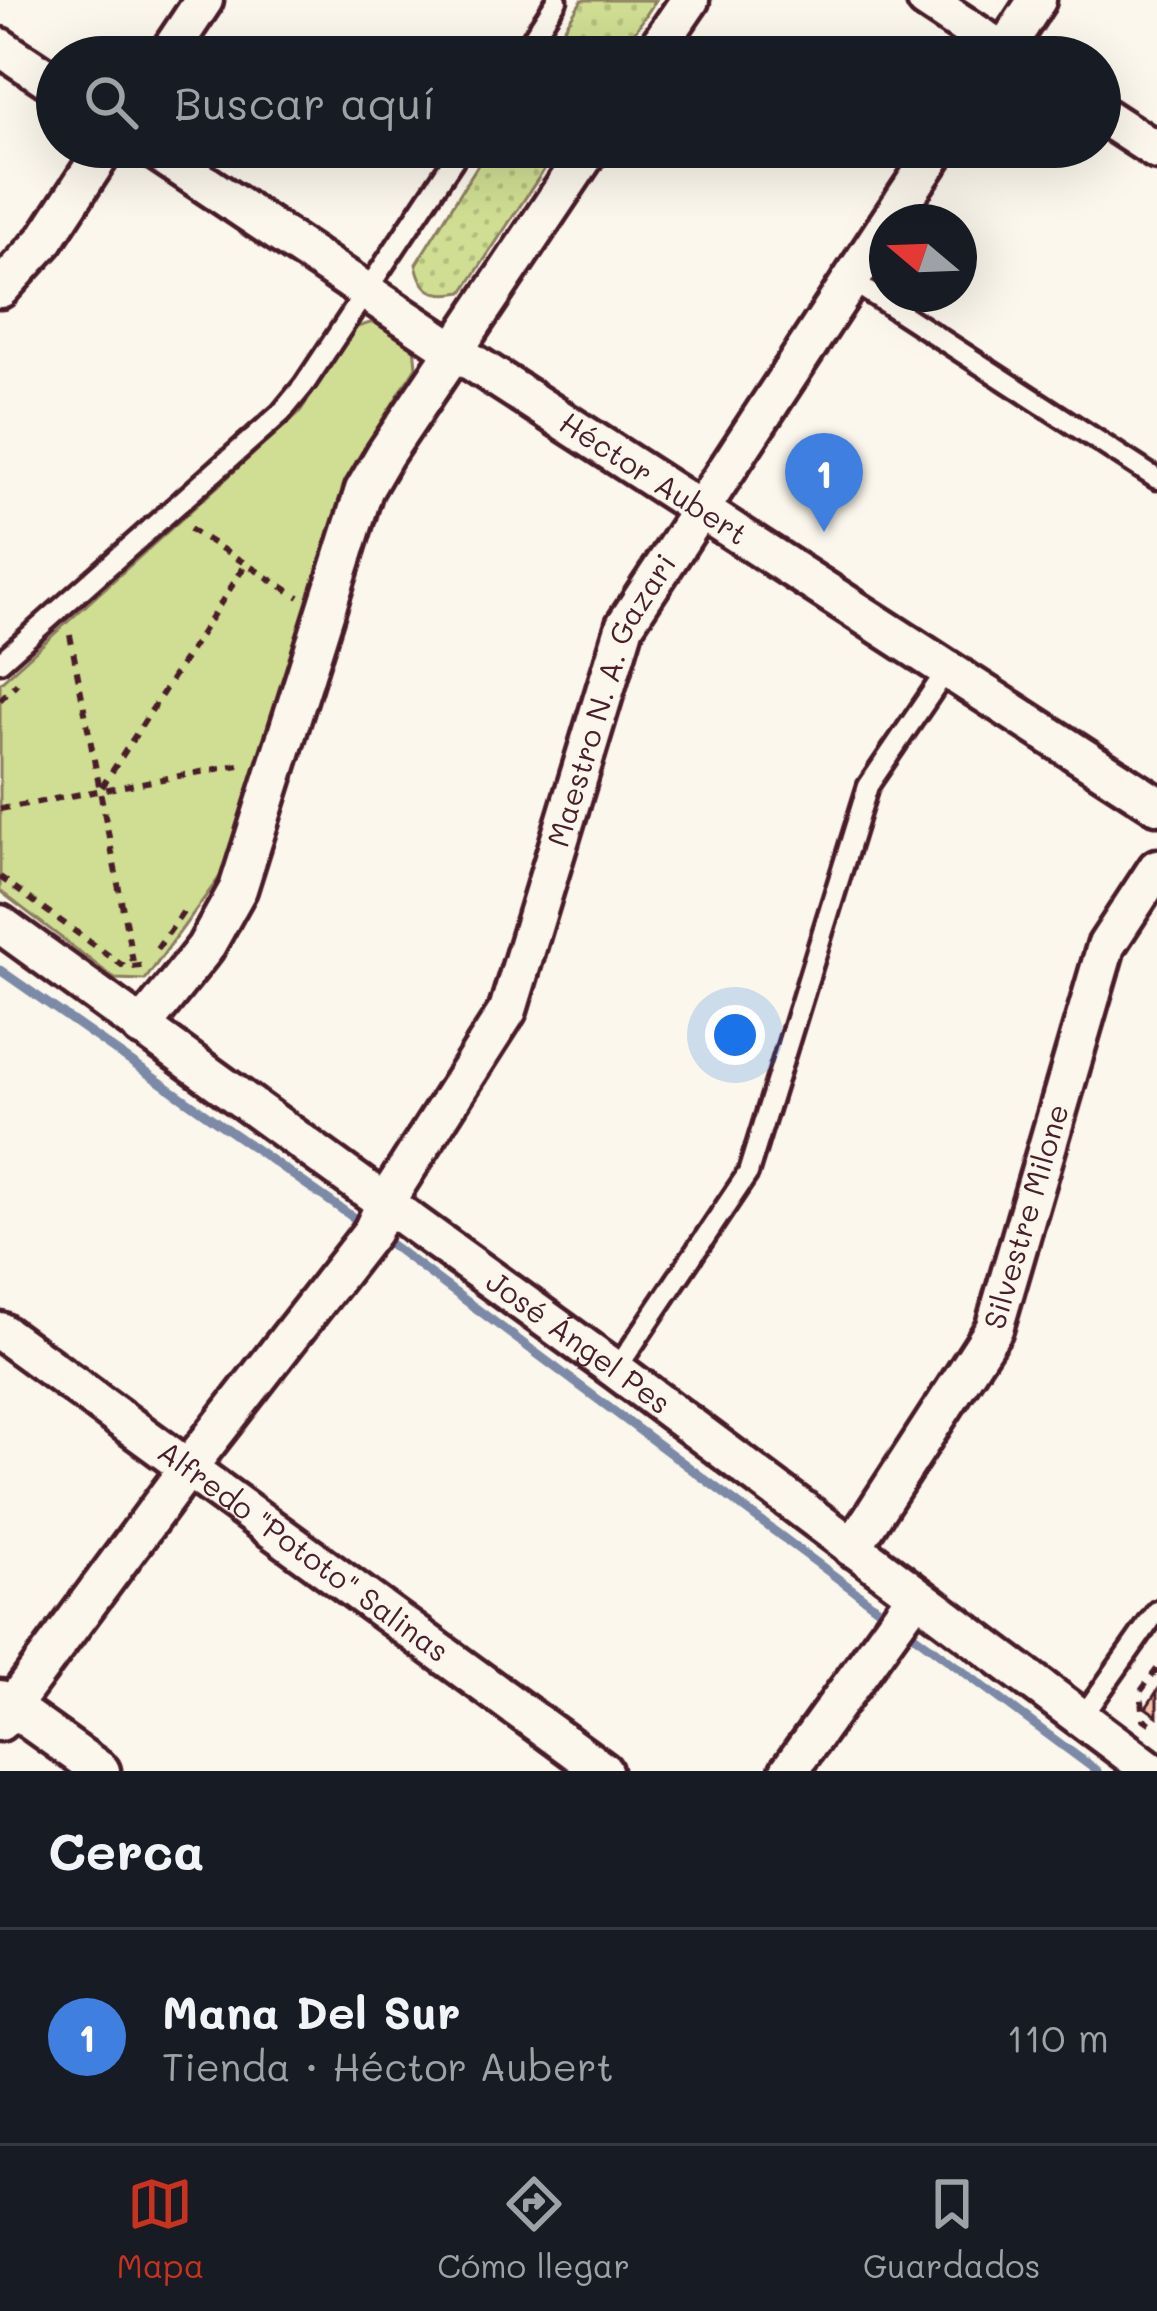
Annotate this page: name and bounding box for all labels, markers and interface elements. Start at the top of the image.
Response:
search box [36,36,1121,168]
icon: search [78,69,144,135]
text: Buscar aquí [174,73,436,131]
north arrow [869,204,977,312]
street label: Héctor Aubert [553,402,756,553]
pin: 1 [785,433,863,532]
street label: Maestro N. A. Gazari [537,545,684,851]
your location [705,1005,765,1065]
street label: Silvestre Milone [973,1099,1077,1333]
street label: José Ángel Pes [479,1261,680,1422]
street label: Alfredo "Pototo" Salinas [150,1431,458,1670]
text: Cerca [48,1816,205,1883]
text: Mana Del Sur [162,1982,461,2040]
text: 1 [78,2011,96,2062]
text: 110 m [1007,2011,1109,2062]
text: Tienda · Héctor Aubert [162,2040,614,2091]
tab: Mapa [116,2171,204,2286]
tab: Cómo llegar [437,2171,630,2286]
tab: Guardados [863,2171,1041,2286]

